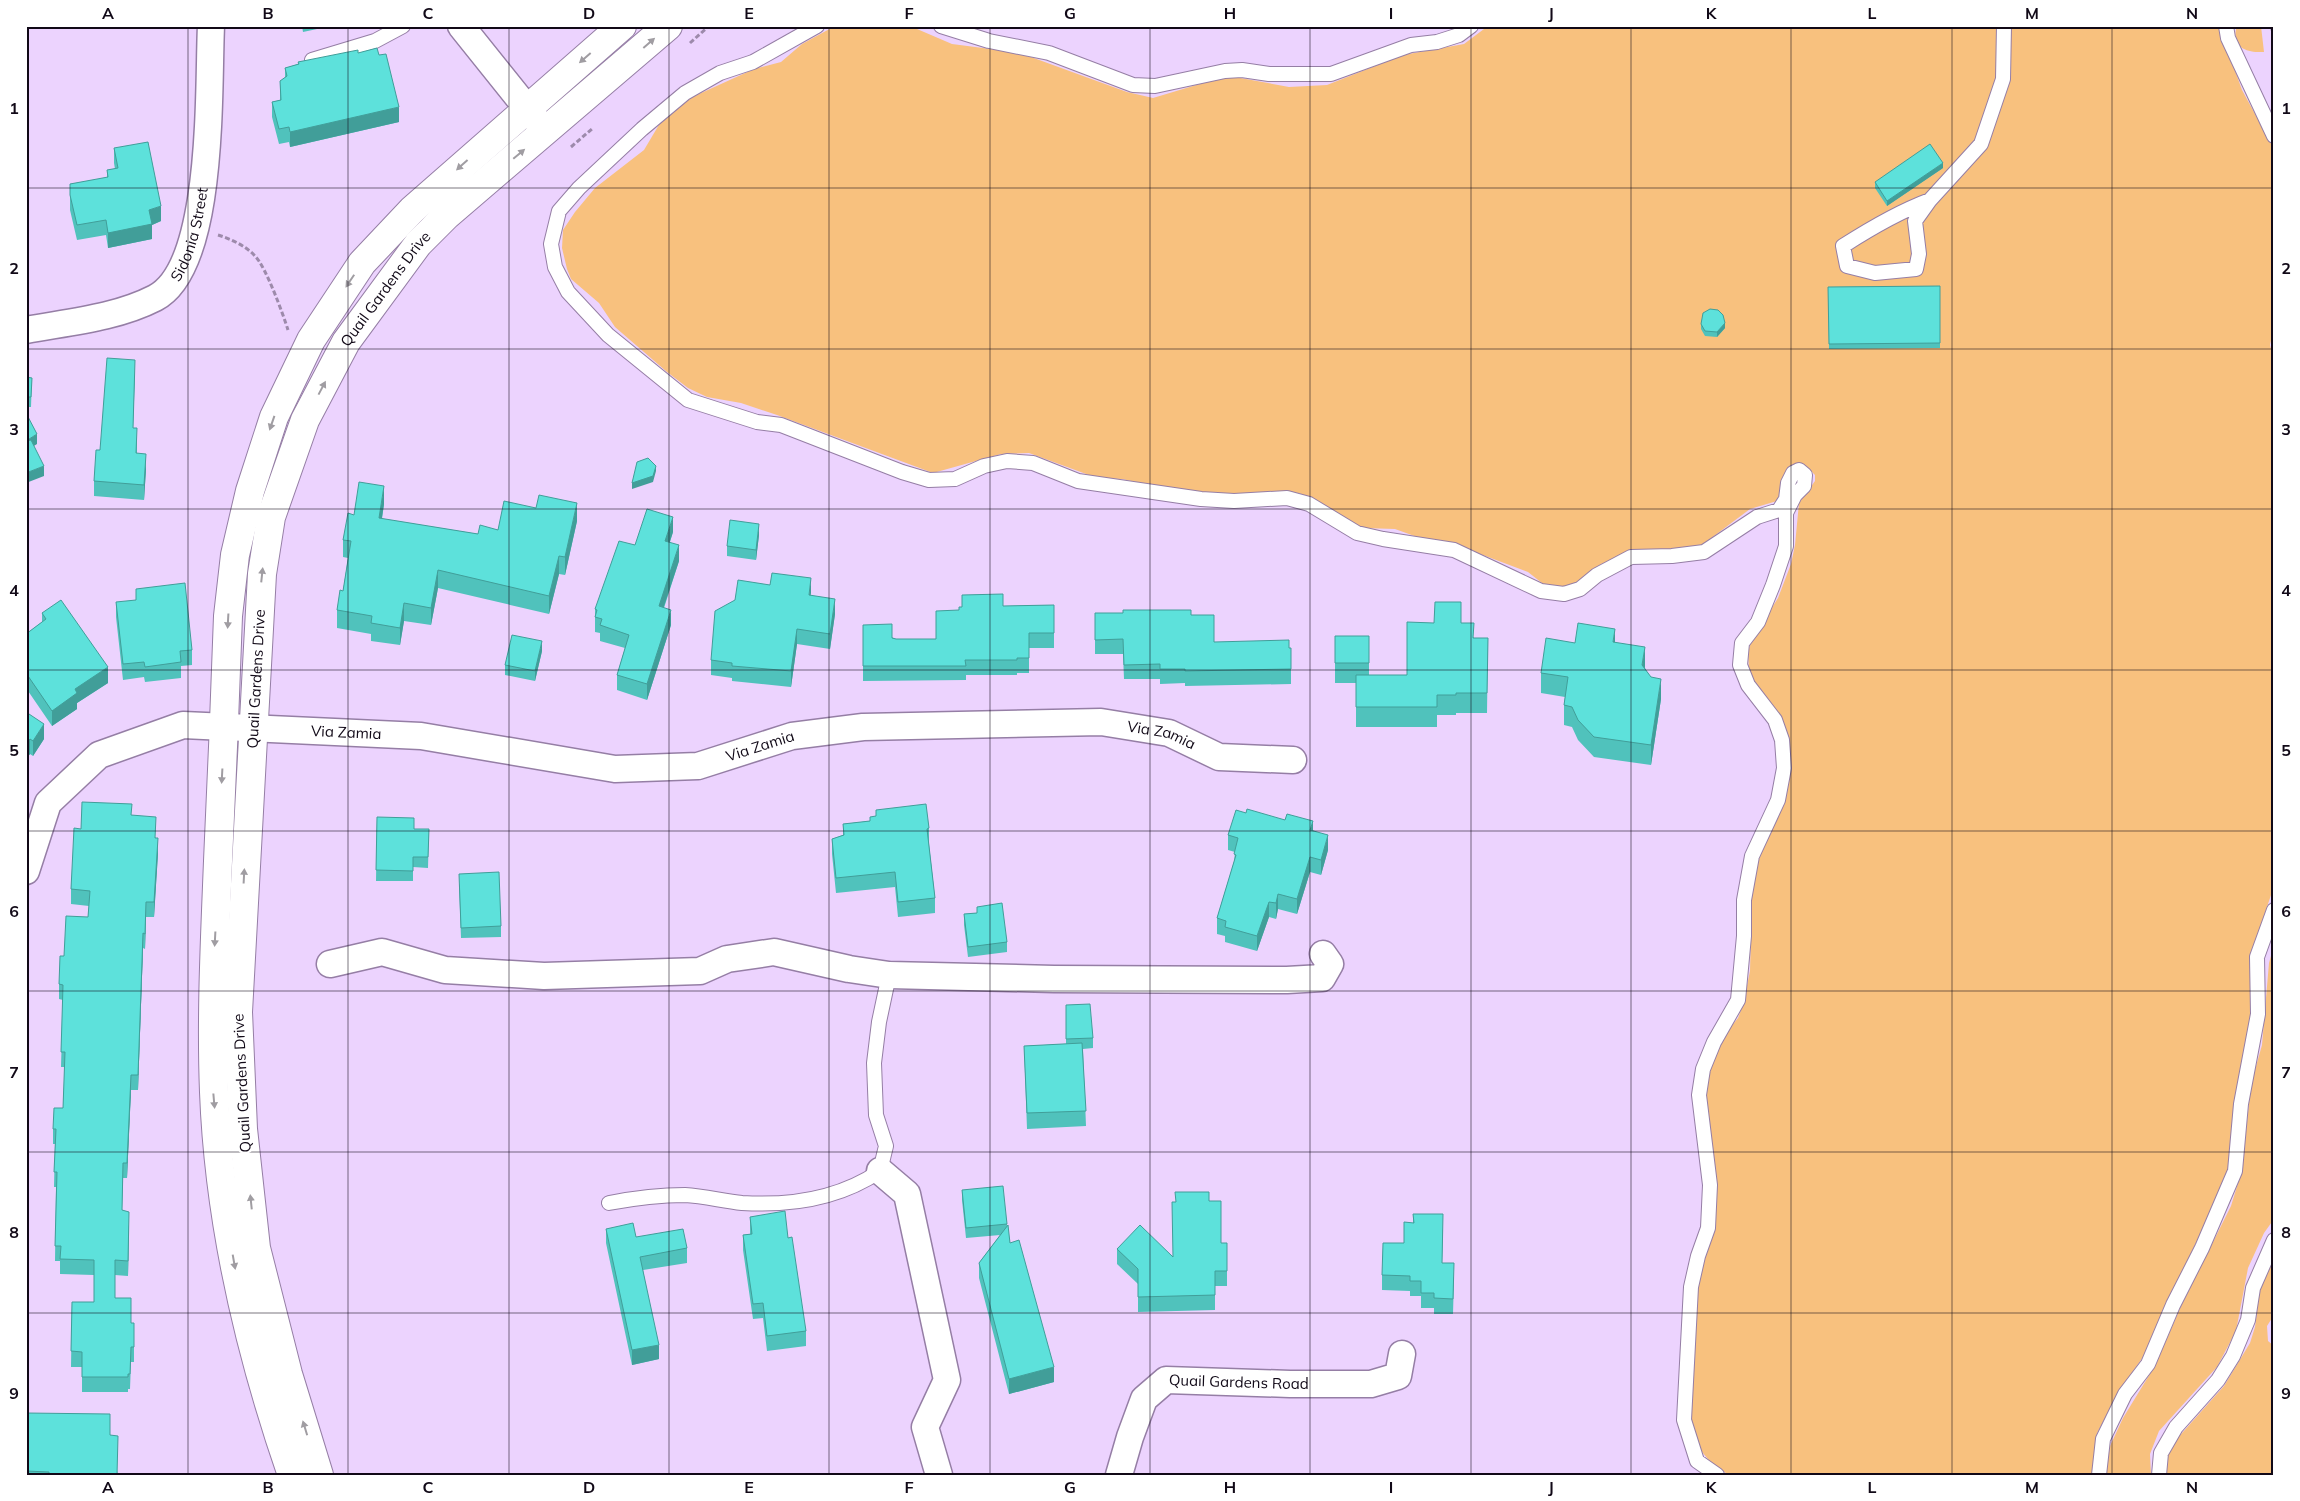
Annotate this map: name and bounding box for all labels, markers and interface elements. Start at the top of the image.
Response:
text: A [102,3,114,23]
text: B [262,3,274,23]
text: C [423,3,434,23]
text: D [583,3,595,23]
text: E [744,3,754,23]
text: F [904,3,914,23]
text: G [1064,3,1076,23]
text: H [1224,3,1236,23]
text: I [1389,3,1393,23]
text: J [1548,3,1554,23]
text: K [1706,3,1718,23]
text: L [1868,3,1877,23]
text: M [2025,3,2039,23]
text: N [2186,3,2198,23]
one-way arrow [643,38,655,49]
one-way arrow [580,52,592,64]
text: 1 [9,98,19,118]
text: 1 [2281,98,2291,118]
one-way arrow [513,148,526,159]
one-way arrow [456,159,469,170]
street label: Sidonia Street [166,186,212,285]
street label: Quail Gardens Drive [336,227,434,350]
text: 2 [9,258,19,278]
text: 2 [2281,258,2291,278]
one-way arrow [345,275,355,288]
one-way arrow [318,381,326,395]
one-way arrow [268,416,275,431]
text: 3 [9,419,19,439]
text: 3 [2281,419,2291,439]
one-way arrow [258,567,266,583]
text: 4 [9,580,19,600]
text: 4 [2281,580,2291,600]
street label: Quail Gardens Drive [242,609,269,749]
one-way arrow [224,613,232,629]
street label: Via Zamia [1126,716,1199,753]
street label: Via Zamia [310,721,382,743]
street label: Via Zamia [723,726,796,765]
text: 5 [9,740,19,760]
text: 5 [2281,740,2291,760]
one-way arrow [218,769,226,785]
one-way arrow [241,867,249,883]
text: 6 [9,901,19,921]
text: 6 [2281,901,2291,921]
one-way arrow [210,931,218,947]
street label: Quail Gardens Drive [228,1013,255,1153]
text: 7 [9,1062,19,1082]
text: 7 [2281,1062,2291,1082]
one-way arrow [211,1093,219,1109]
one-way arrow [247,1194,255,1210]
text: 8 [9,1222,19,1242]
text: 8 [2281,1222,2291,1242]
one-way arrow [231,1255,239,1271]
street label: Quail Gardens Road [1169,1370,1309,1393]
text: 9 [9,1383,19,1403]
text: 9 [2281,1383,2291,1403]
one-way arrow [300,1421,308,1436]
text: A [102,1477,114,1497]
text: B [262,1477,274,1497]
text: C [423,1477,434,1497]
text: D [583,1477,595,1497]
text: E [744,1477,754,1497]
text: F [904,1477,914,1497]
text: G [1064,1477,1076,1497]
text: H [1224,1477,1236,1497]
text: I [1389,1477,1393,1497]
text: J [1548,1477,1554,1497]
text: K [1706,1477,1718,1497]
text: L [1868,1477,1877,1497]
text: M [2025,1477,2039,1497]
text: N [2186,1477,2198,1497]

